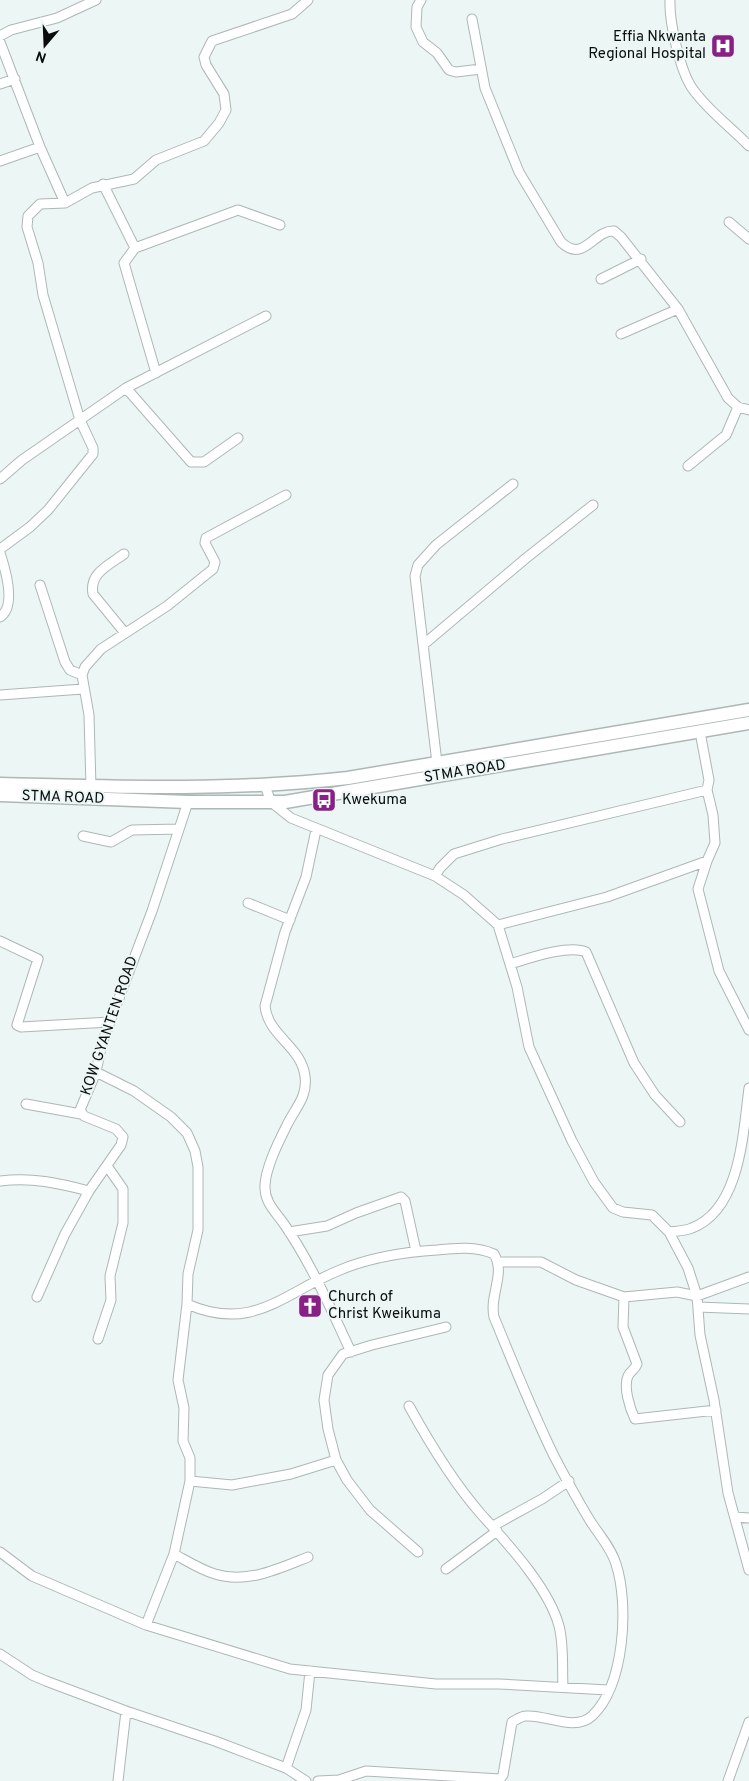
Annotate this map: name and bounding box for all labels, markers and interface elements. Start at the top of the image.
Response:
north arrow [20,20,70,70]
place label: Effia Nkwanta Regional Hospital [588,28,706,64]
hospital icon: Effia Nkwanta Regional Hospital [710,33,736,59]
text: N [34,46,49,66]
street label: STMA ROAD [423,756,507,788]
street label: STMA ROAD [21,787,105,809]
bus stop icon: Kwekuma [311,787,337,813]
place label: Kwekuma [342,791,407,810]
street label: KOW GYANTEN ROAD [77,954,143,1098]
place label: Church of Christ Kweikuma [328,1288,441,1324]
church icon: Church of Christ Kweikuma [297,1293,323,1319]

